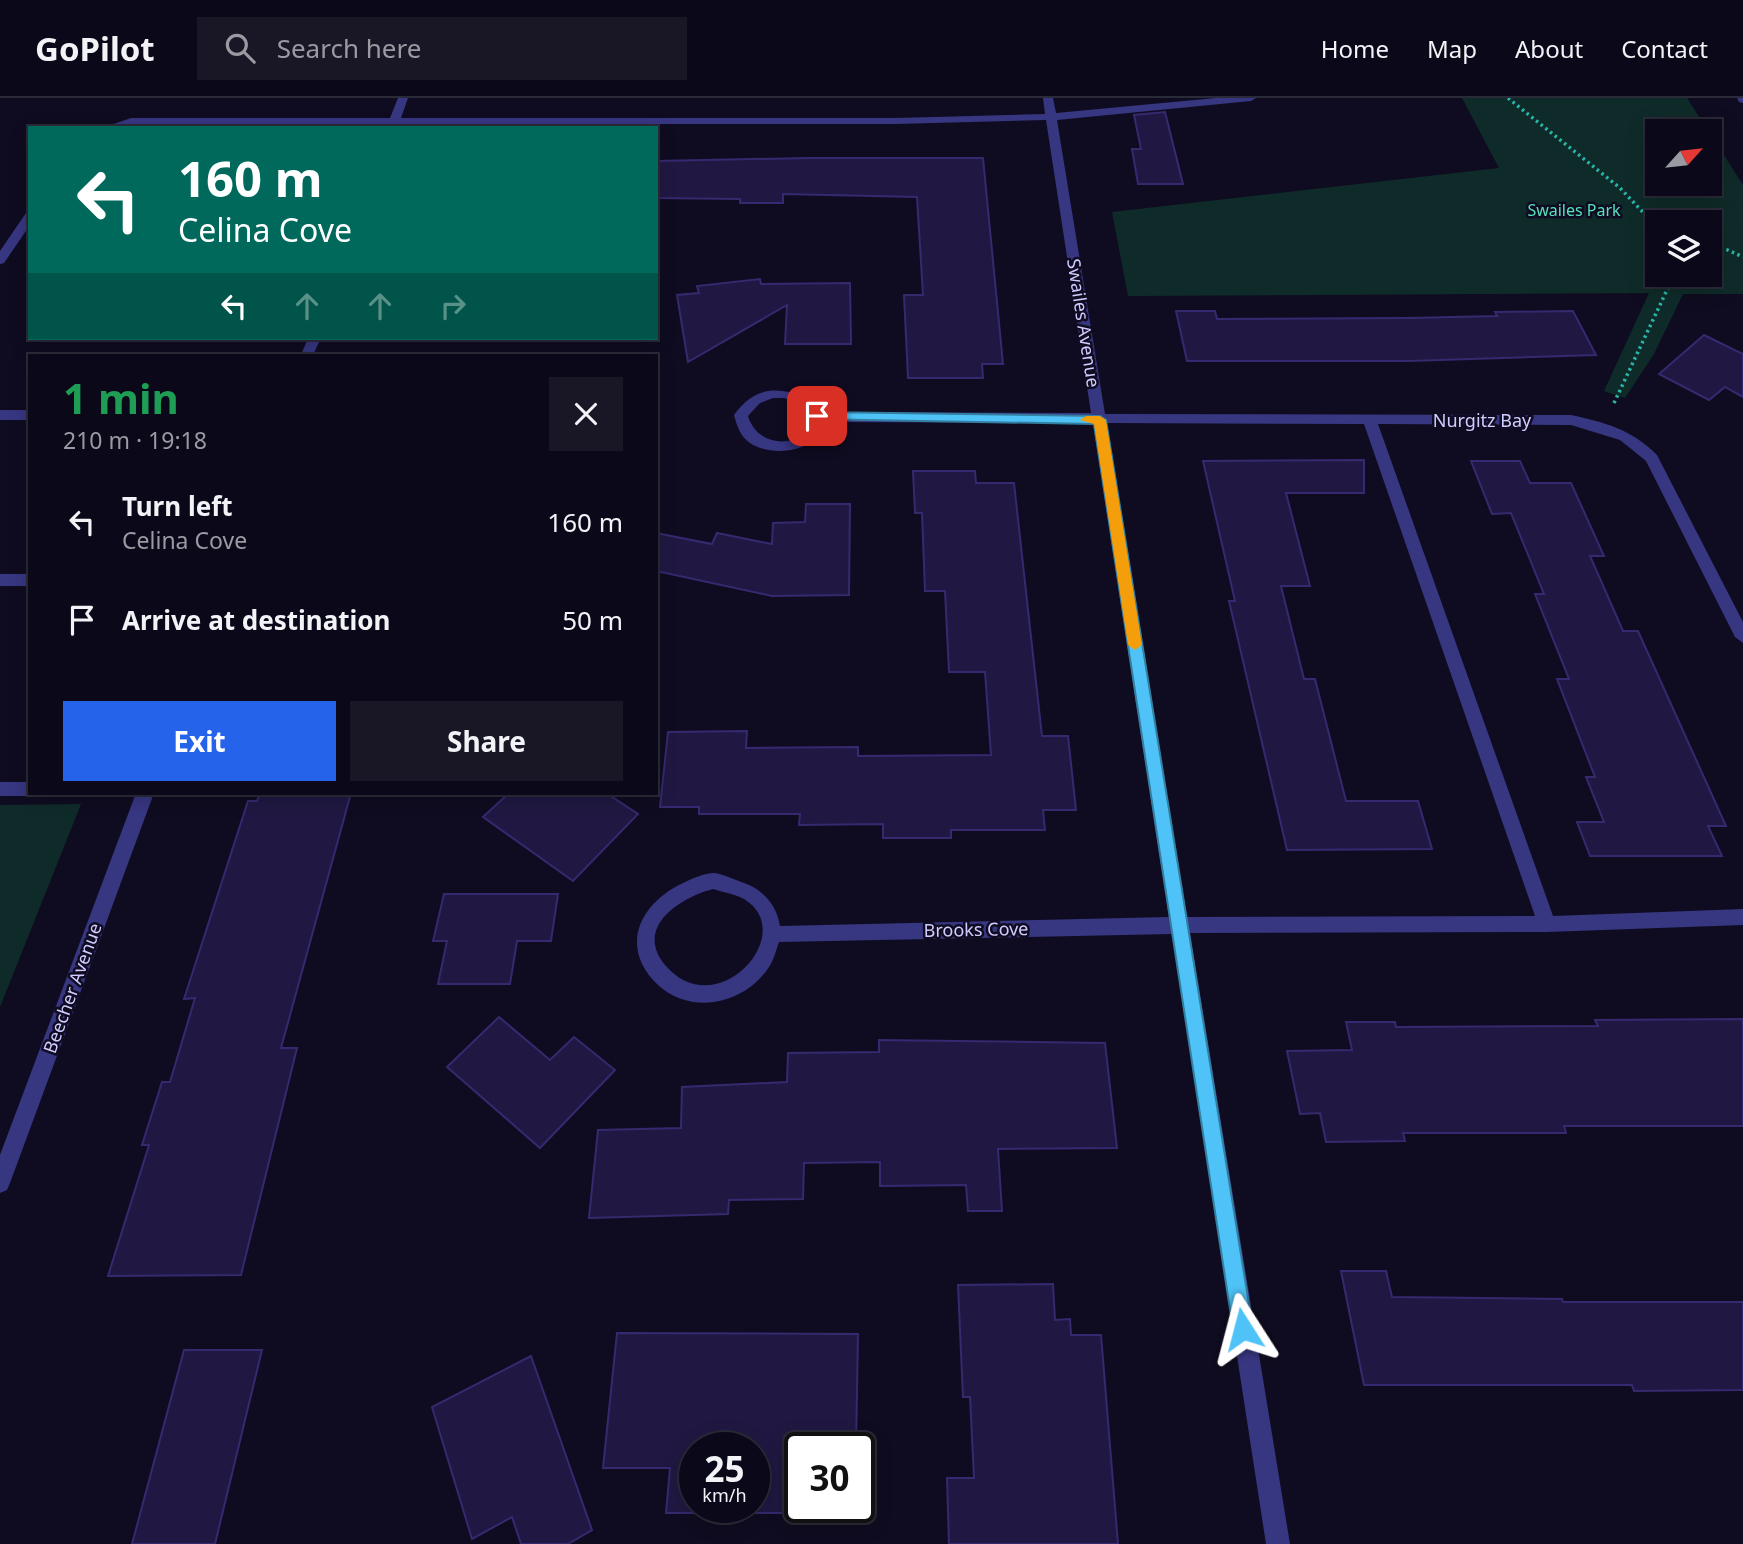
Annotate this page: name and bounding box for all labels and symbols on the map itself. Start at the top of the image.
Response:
north arrow [1645,119,1722,196]
park label: Swailes Park [1527,199,1621,221]
street label: Swailes Avenue [1062,257,1106,389]
pin [787,386,847,446]
street label: Nurgitz Bay [1433,408,1532,432]
street label: Brooks Cove [923,916,1029,942]
street label: Beecher Avenue [37,919,107,1057]
position arrow [1206,1292,1280,1366]
speed limit sign: 30 [784,1432,875,1523]

